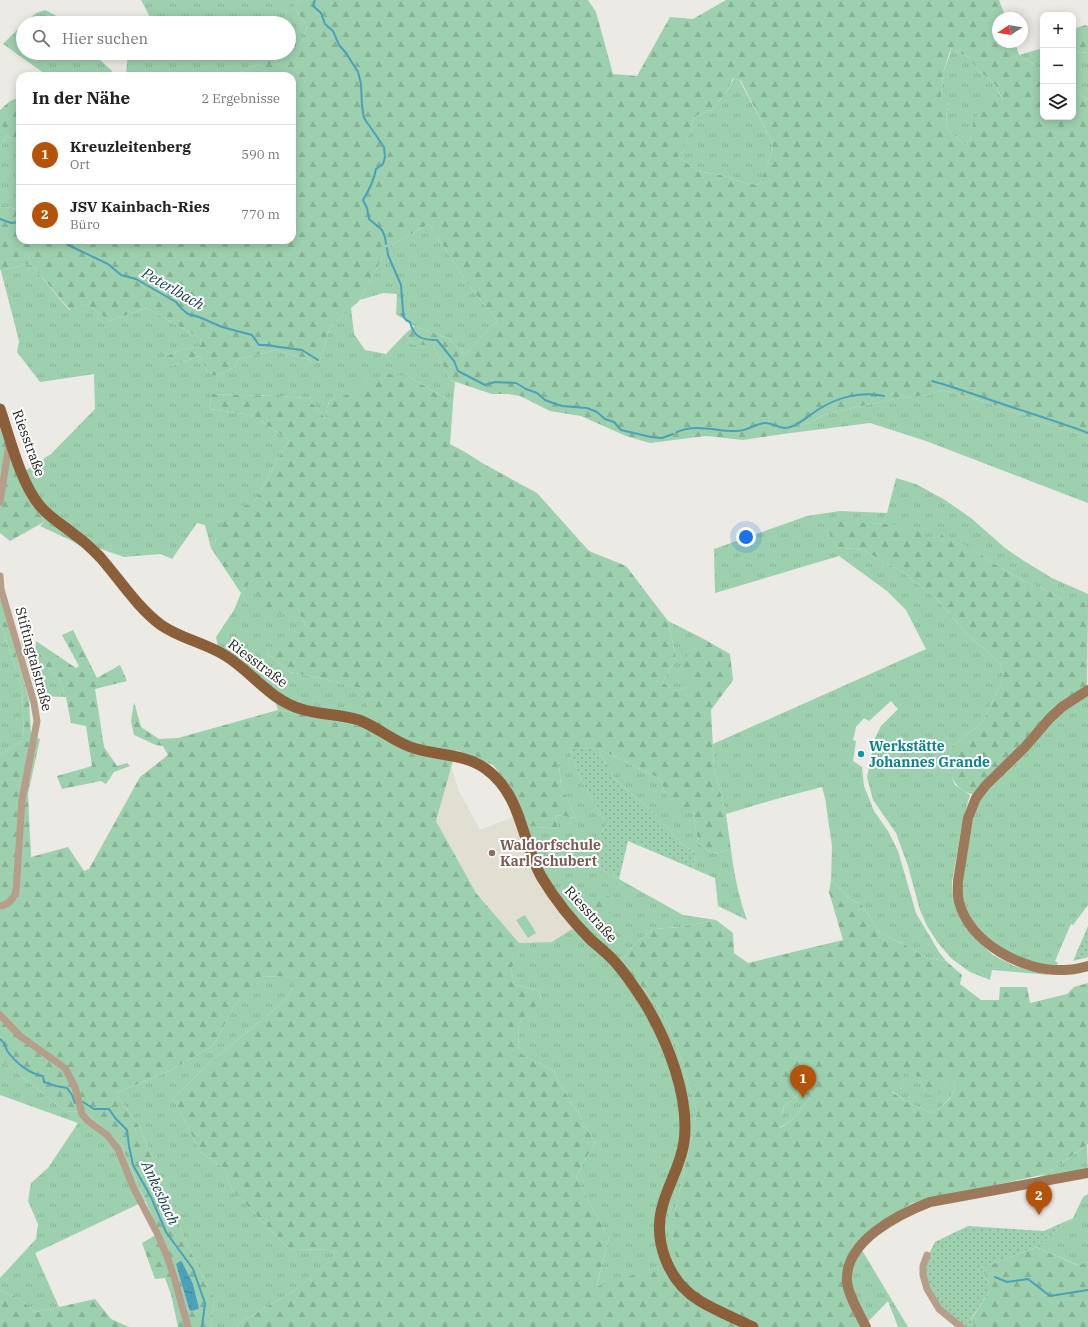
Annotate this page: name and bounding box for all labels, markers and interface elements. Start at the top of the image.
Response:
north arrow [992,12,1028,48]
map controls [1040,12,1076,120]
button: + [1040,12,1076,48]
search box [16,16,296,60]
icon: search [30,27,52,49]
text: Hier suchen [62,29,148,48]
button: − [1040,48,1076,84]
button: layers [1040,84,1076,120]
text: In der Nähe [32,87,130,109]
text: 2 Ergebnisse [201,90,280,107]
text: Kreuzleitenberg [70,137,191,156]
text: 1 [41,146,49,163]
text: 590 m [241,146,280,163]
text: Ort [70,156,90,173]
text: JSV Kainbach-Ries [70,197,210,216]
text: 2 [41,206,49,223]
text: 770 m [241,206,280,223]
text: Büro [70,216,100,233]
water label: Peterlbach [138,263,208,314]
street label: Riesstraße [9,407,49,479]
your location [736,527,756,547]
street label: Stiftingtalstraße [11,605,57,713]
street label: Riesstraße [225,635,291,691]
place label: Werkstätte Johannes Grande [869,737,990,771]
marker: Werkstätte Johannes Grande [856,749,866,759]
place label: Waldorfschule Karl Schubert [500,836,601,870]
marker: Waldorfschule Karl Schubert [487,848,497,858]
street label: Riesstraße [561,882,621,946]
pin: 1 [790,1065,816,1098]
water label: Ankesbach [137,1157,184,1229]
pin: 2 [1026,1182,1052,1215]

